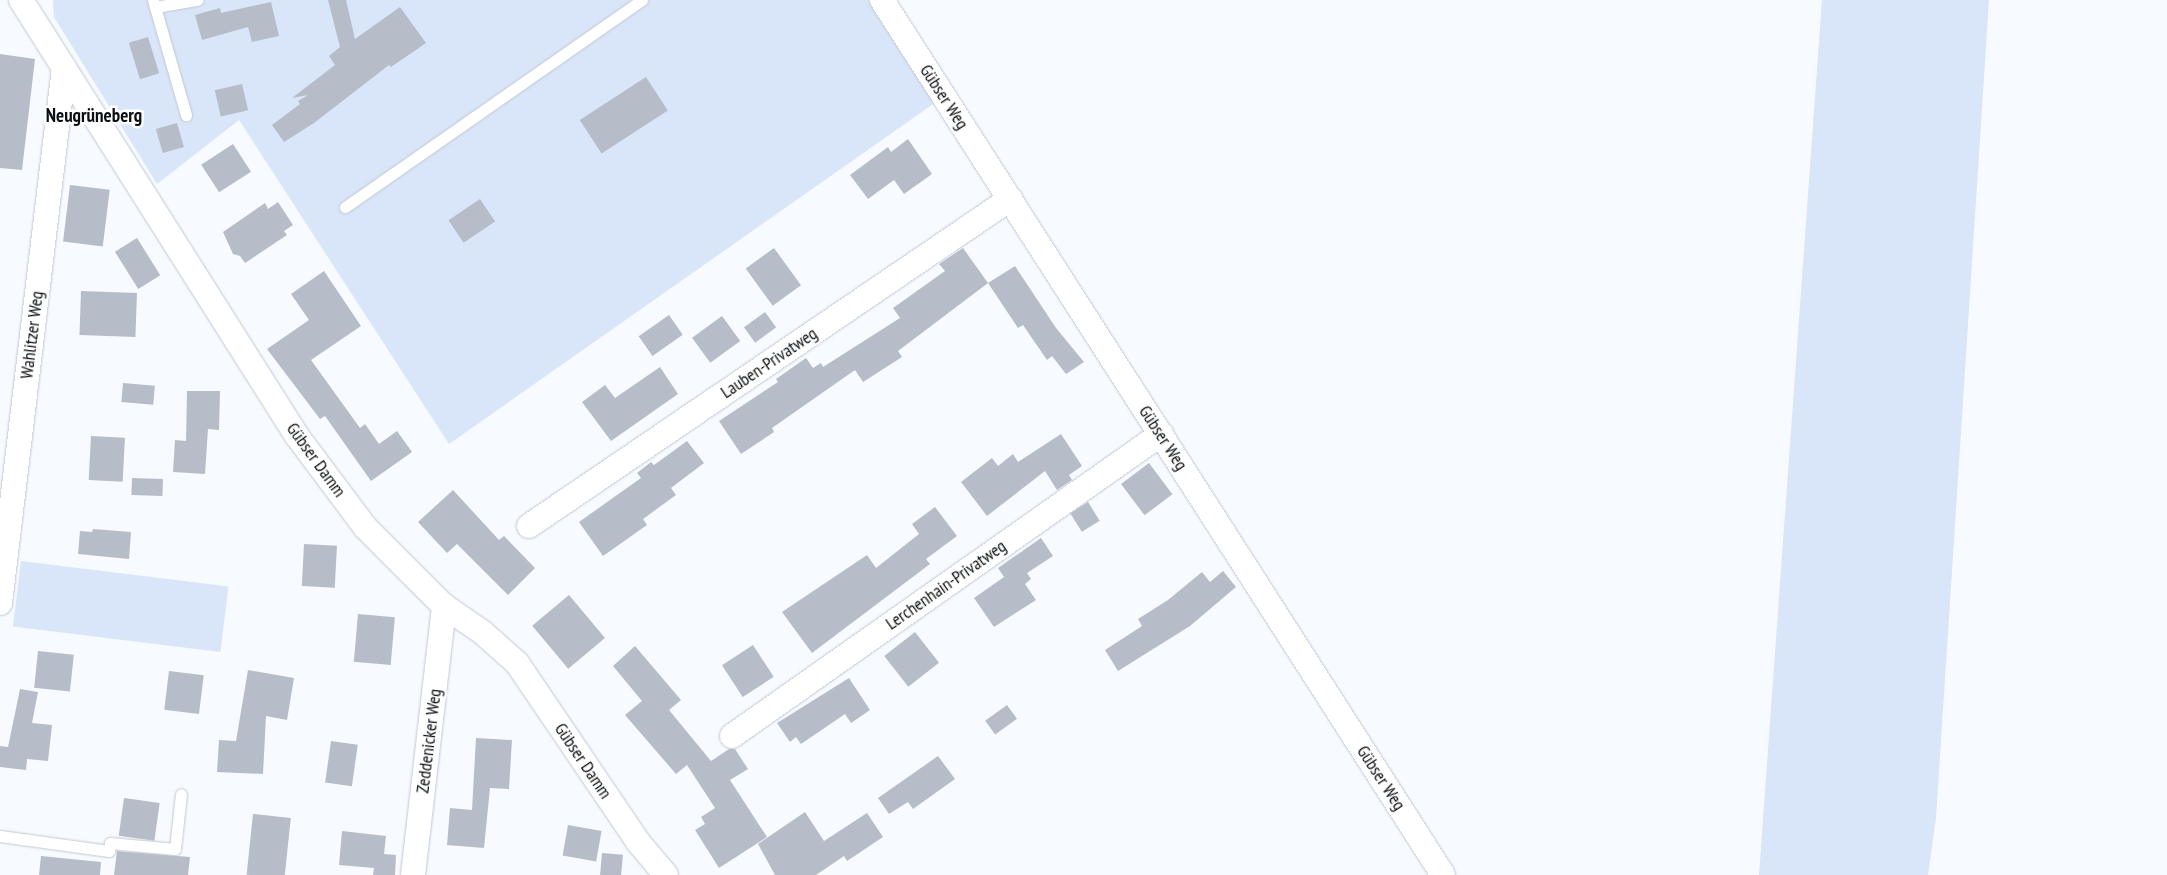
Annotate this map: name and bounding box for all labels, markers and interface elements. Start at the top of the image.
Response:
street label: Gübser Weg [915,60,973,134]
district label: Neugrüneberg [46,105,142,127]
street label: Wahlitzer Weg [16,290,48,380]
street label: Lauben-Privatweg [717,323,821,403]
street label: Gübser Weg [1134,401,1192,475]
street label: Gübser Damm [282,419,350,501]
street label: Lerchenhain-Privatweg [882,535,1010,635]
street label: Zeddenicker Weg [412,687,446,795]
street label: Gübser Damm [550,719,616,803]
street label: Gübser Weg [1352,741,1410,815]

